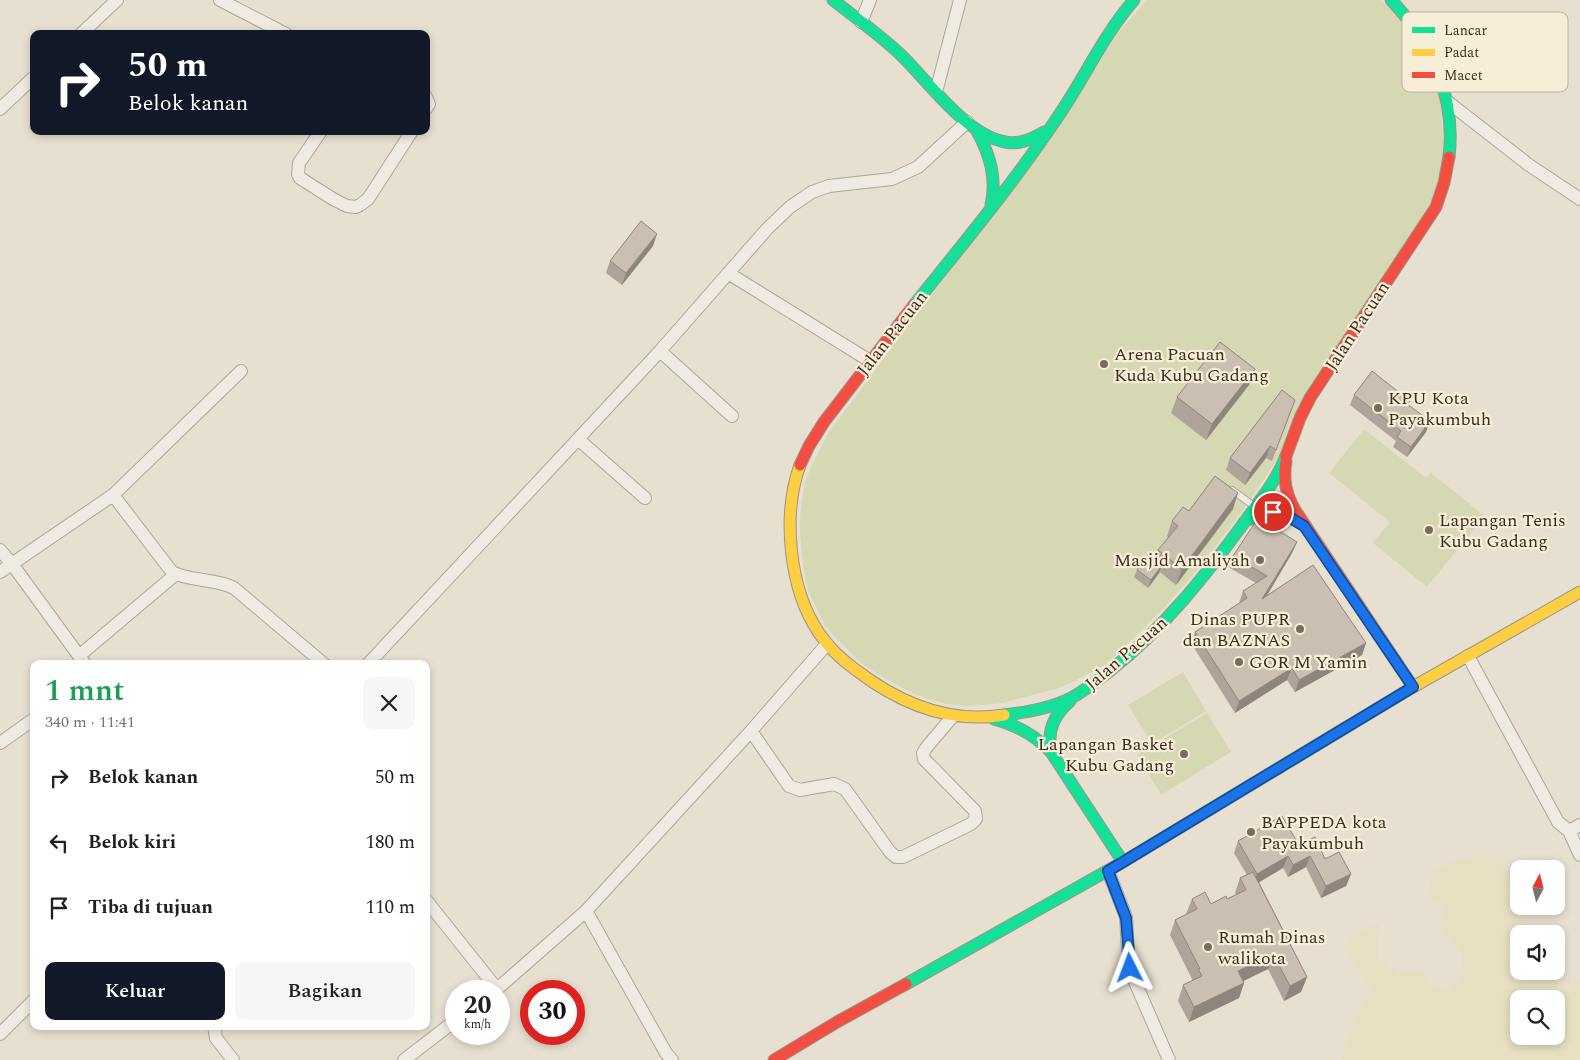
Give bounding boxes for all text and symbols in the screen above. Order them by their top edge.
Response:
legend [1402,12,1568,92]
text: Lancar [1444,20,1487,41]
text: 50 m [128,39,208,92]
text: Padat [1444,42,1479,63]
icon: right [45,50,110,115]
text: Macet [1444,65,1483,86]
text: Belok kanan [128,87,248,120]
street label: Jalan Pacuan [1318,276,1397,376]
street label: Jalan Pacuan [850,285,934,382]
place label: Arena Pacuan Kuda Kubu Gadang [1114,341,1269,389]
marker: Arena Pacuan Kuda Kubu Gadang [1098,358,1110,370]
place label: KPU Kota Payakumbuh [1388,385,1491,433]
marker: KPU Kota Payakumbuh [1372,402,1384,414]
pin [1252,491,1294,533]
icon: arrive [1259,498,1287,526]
place label: Lapangan Tenis Kubu Gadang [1439,507,1566,555]
marker: Lapangan Tenis Kubu Gadang [1423,524,1435,536]
place label: Masjid Amaliyah [1114,547,1250,574]
marker: Masjid Amaliyah [1254,554,1266,566]
place label: Dinas PUPR dan BAZNAS [1183,606,1290,654]
street label: Jalan Pacuan [1079,610,1174,697]
marker: Dinas PUPR dan BAZNAS [1294,623,1306,635]
place label: GOR M Yamin [1249,649,1367,676]
marker: GOR M Yamin [1233,656,1245,668]
text: 1 mnt [45,668,124,714]
button: close [363,677,415,729]
text: 340 m · 11:41 [45,710,135,734]
place label: Lapangan Basket Kubu Gadang [1038,731,1174,779]
marker: Lapangan Basket Kubu Gadang [1178,748,1190,760]
text: Belok kanan [88,763,198,792]
text: 50 m [375,763,415,792]
icon: right [45,764,73,792]
place label: BAPPEDA kota Payakumbuh [1261,809,1387,857]
marker: BAPPEDA kota Payakumbuh [1245,826,1257,838]
text: Belok kiri [88,828,176,857]
text: 180 m [365,828,415,857]
icon: left [45,829,73,857]
north arrow [1510,860,1565,915]
map controls [1510,860,1565,1045]
text: Tiba di tujuan [88,893,213,922]
text: 110 m [365,893,415,922]
icon: arrive [45,894,73,922]
place label: Rumah Dinas walikota [1217,924,1326,972]
button: sound [1510,925,1565,980]
position arrow [1103,941,1155,993]
marker: Rumah Dinas walikota [1202,941,1214,953]
button: Keluar [45,962,225,1020]
button: Bagikan [235,962,415,1020]
speed limit sign: 30 [520,980,585,1045]
text: 20 [463,987,492,1025]
button: search [1510,990,1565,1045]
text: km/h [464,1015,491,1034]

